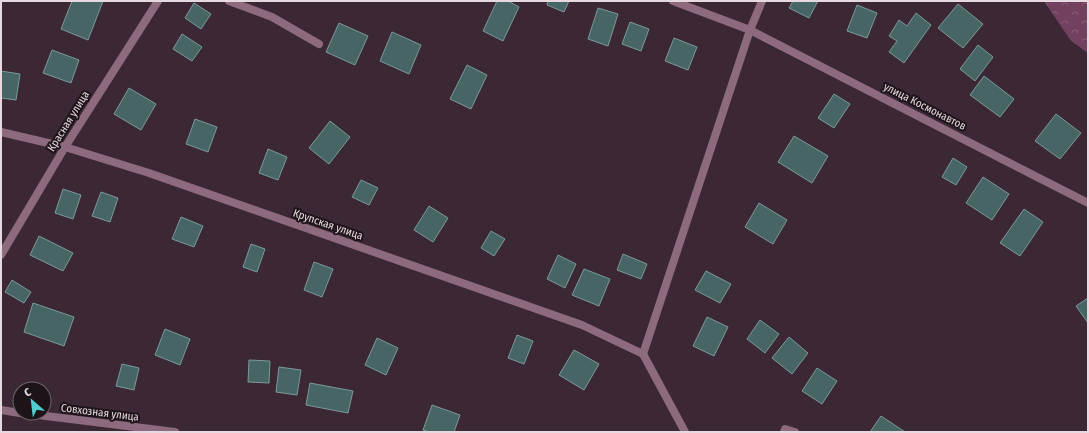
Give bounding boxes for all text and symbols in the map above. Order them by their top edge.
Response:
street label: улица Космонавтов [881,80,968,133]
street label: Красная улица [45,89,92,154]
street label: Крупская улица [291,206,365,243]
north arrow [12,381,52,421]
text: С [22,385,33,400]
street label: Совхозная улица [60,401,140,424]

